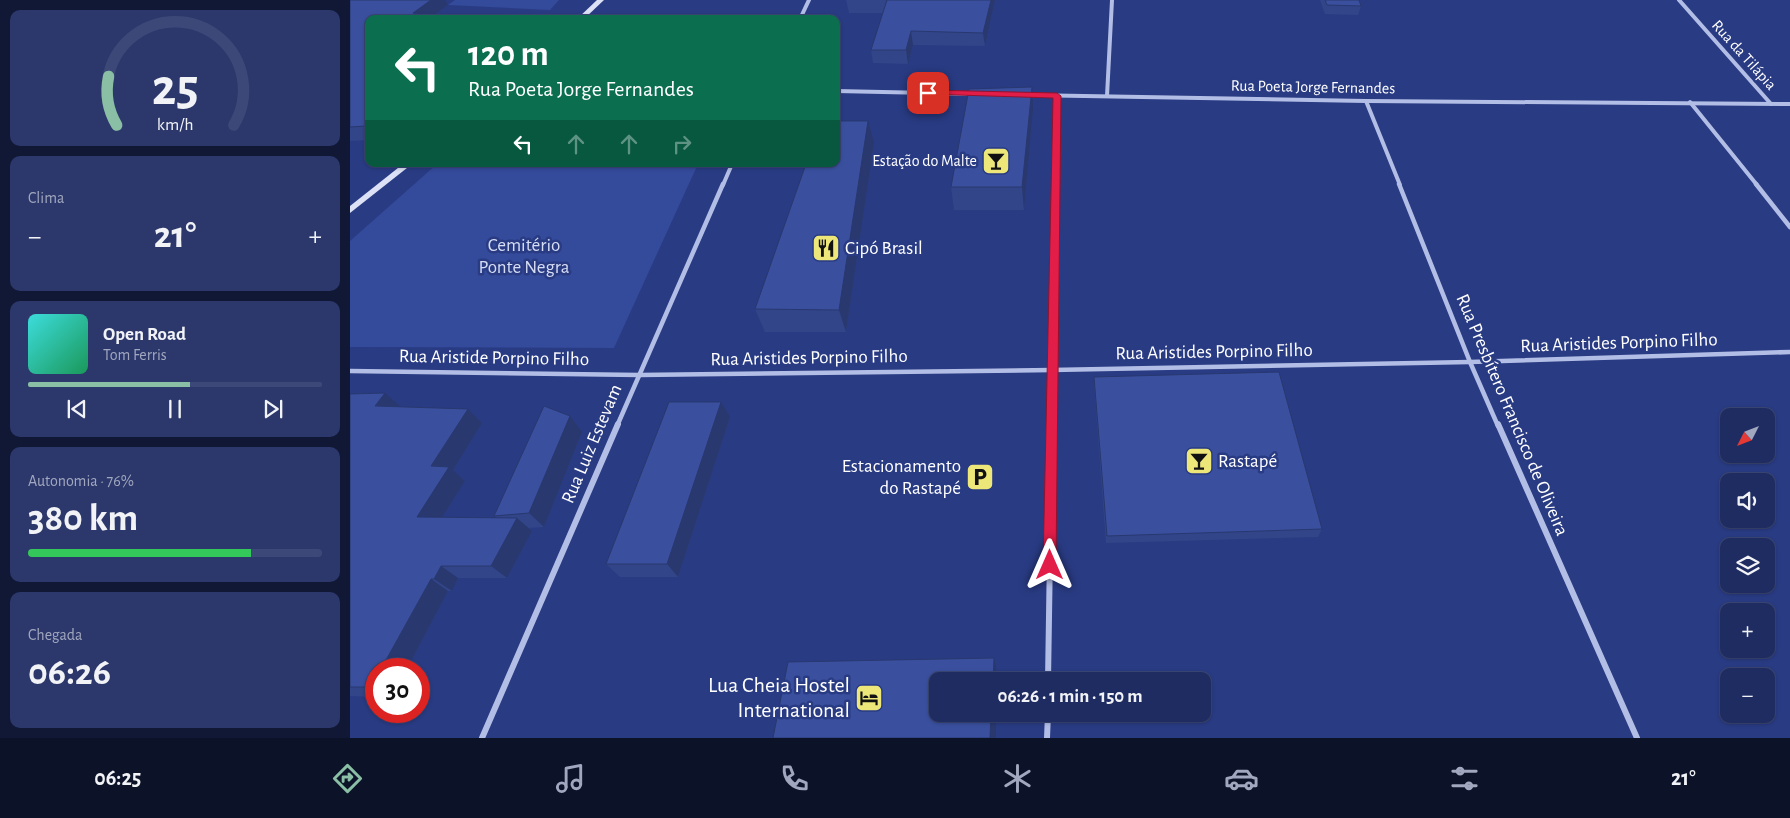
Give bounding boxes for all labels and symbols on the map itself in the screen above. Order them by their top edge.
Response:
street label: Rua da Tilápia [1709,17,1779,93]
pin [907,72,949,114]
street label: Rua Poeta Jorge Fernandes [1231,78,1395,96]
bar icon: Estação do Malte [981,146,1011,176]
place label: Estação do Malte [872,153,977,169]
restaurant icon: Cipó Brasil [811,233,841,263]
park label: Cemitério Ponte Negra [479,236,570,277]
place label: Cipó Brasil [845,239,923,258]
street label: Rua Presbítero Francisco de Oliveira [1452,291,1572,539]
street label: Rua Aristides Porpino Filho [1520,330,1718,356]
street label: Rua Aristides Porpino Filho [1115,341,1313,363]
street label: Rua Aristide Porpino Filho [399,347,589,369]
street label: Rua Aristides Porpino Filho [710,347,908,369]
street label: Rua Luiz Estevam [558,382,626,506]
north arrow [1720,408,1775,462]
bar icon: Rastapé [1184,446,1214,476]
place label: Rastapé [1218,452,1277,471]
place label: Estacionamento do Rastapé [842,457,961,498]
parking icon: Estacionamento do Rastapé [965,462,995,492]
position arrow [1023,538,1075,590]
speed limit sign: 30 [365,658,430,723]
place label: Lua Cheia Hostel International [708,674,850,721]
hotel icon: Lua Cheia Hostel International [854,683,884,713]

